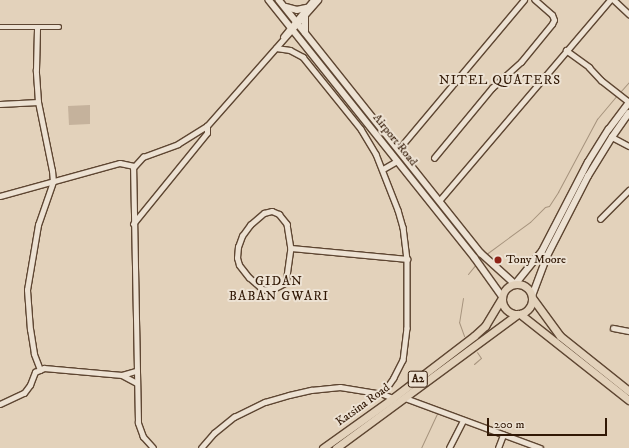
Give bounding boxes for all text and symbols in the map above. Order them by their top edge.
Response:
district label: NITEL QUATERS [439,72,561,88]
street label: Airport Road [370,111,420,169]
place label: Tony Moore [506,253,566,267]
marker: Tony Moore [493,255,503,265]
district label: GIDAN BABAN GWARI [229,274,329,305]
road number: A2 [407,370,429,388]
street label: Katsina Road [333,381,393,429]
scale bar [489,410,609,436]
text: 200 m [494,417,524,432]

